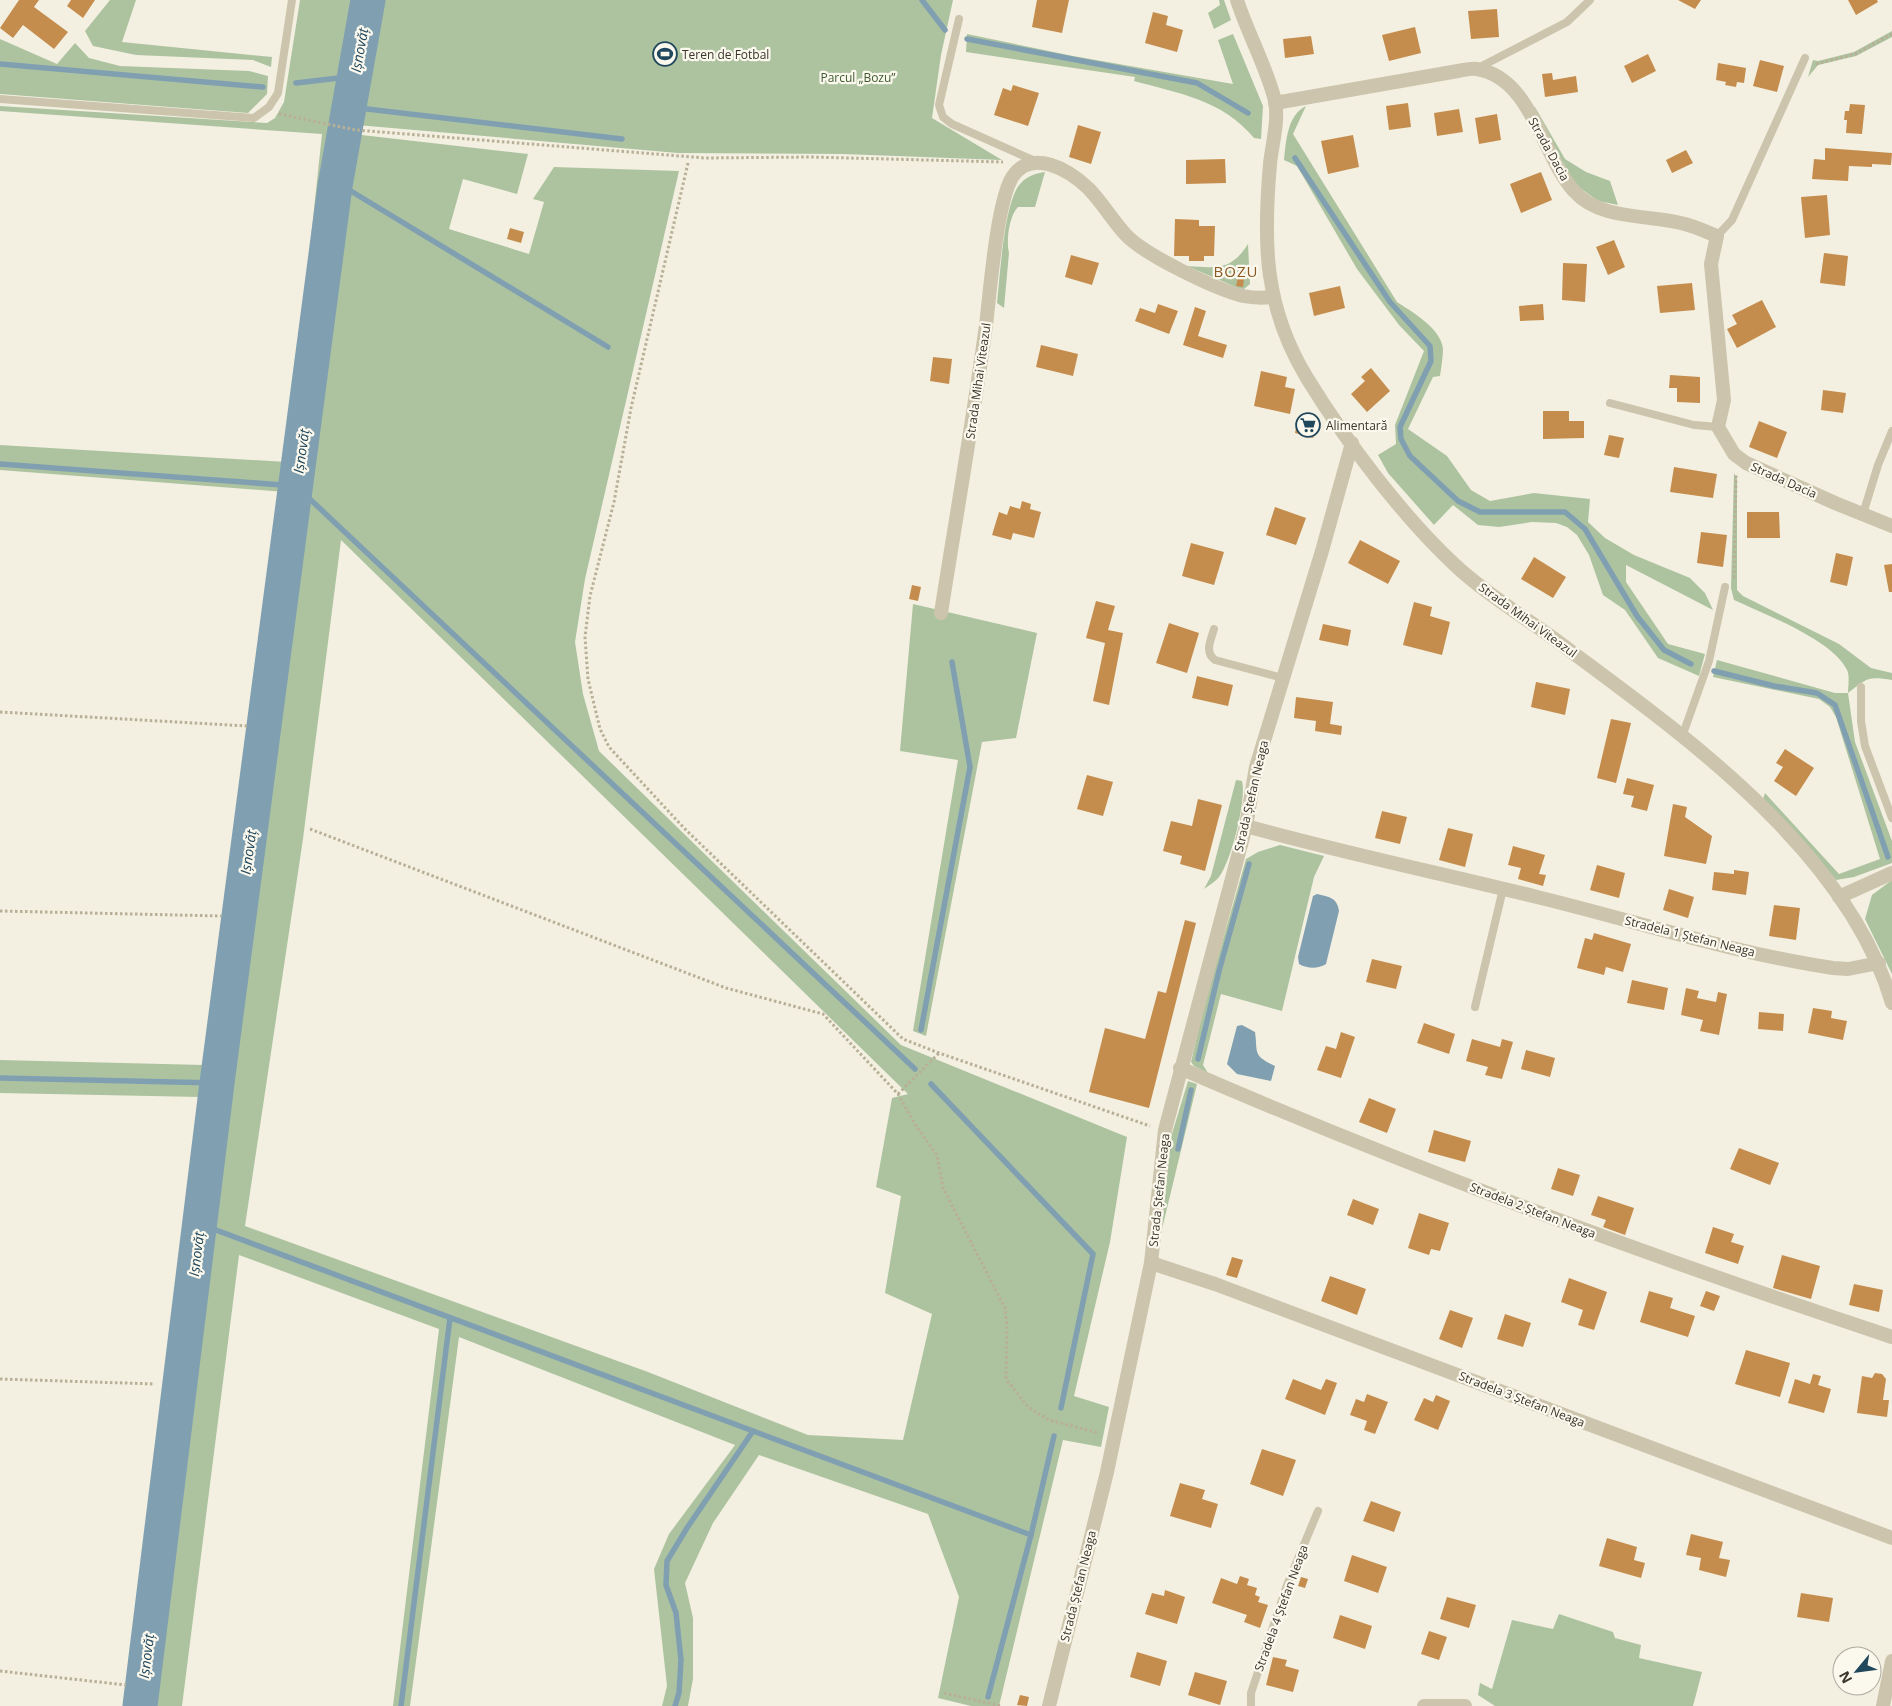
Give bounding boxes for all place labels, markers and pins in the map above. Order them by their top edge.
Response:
sports icon: Teren de Fotbal [652,41,678,67]
place label: Teren de Fotbal [682,46,769,63]
supermarket icon: Alimentară [1295,412,1321,438]
place label: Alimentară [1326,417,1387,434]

